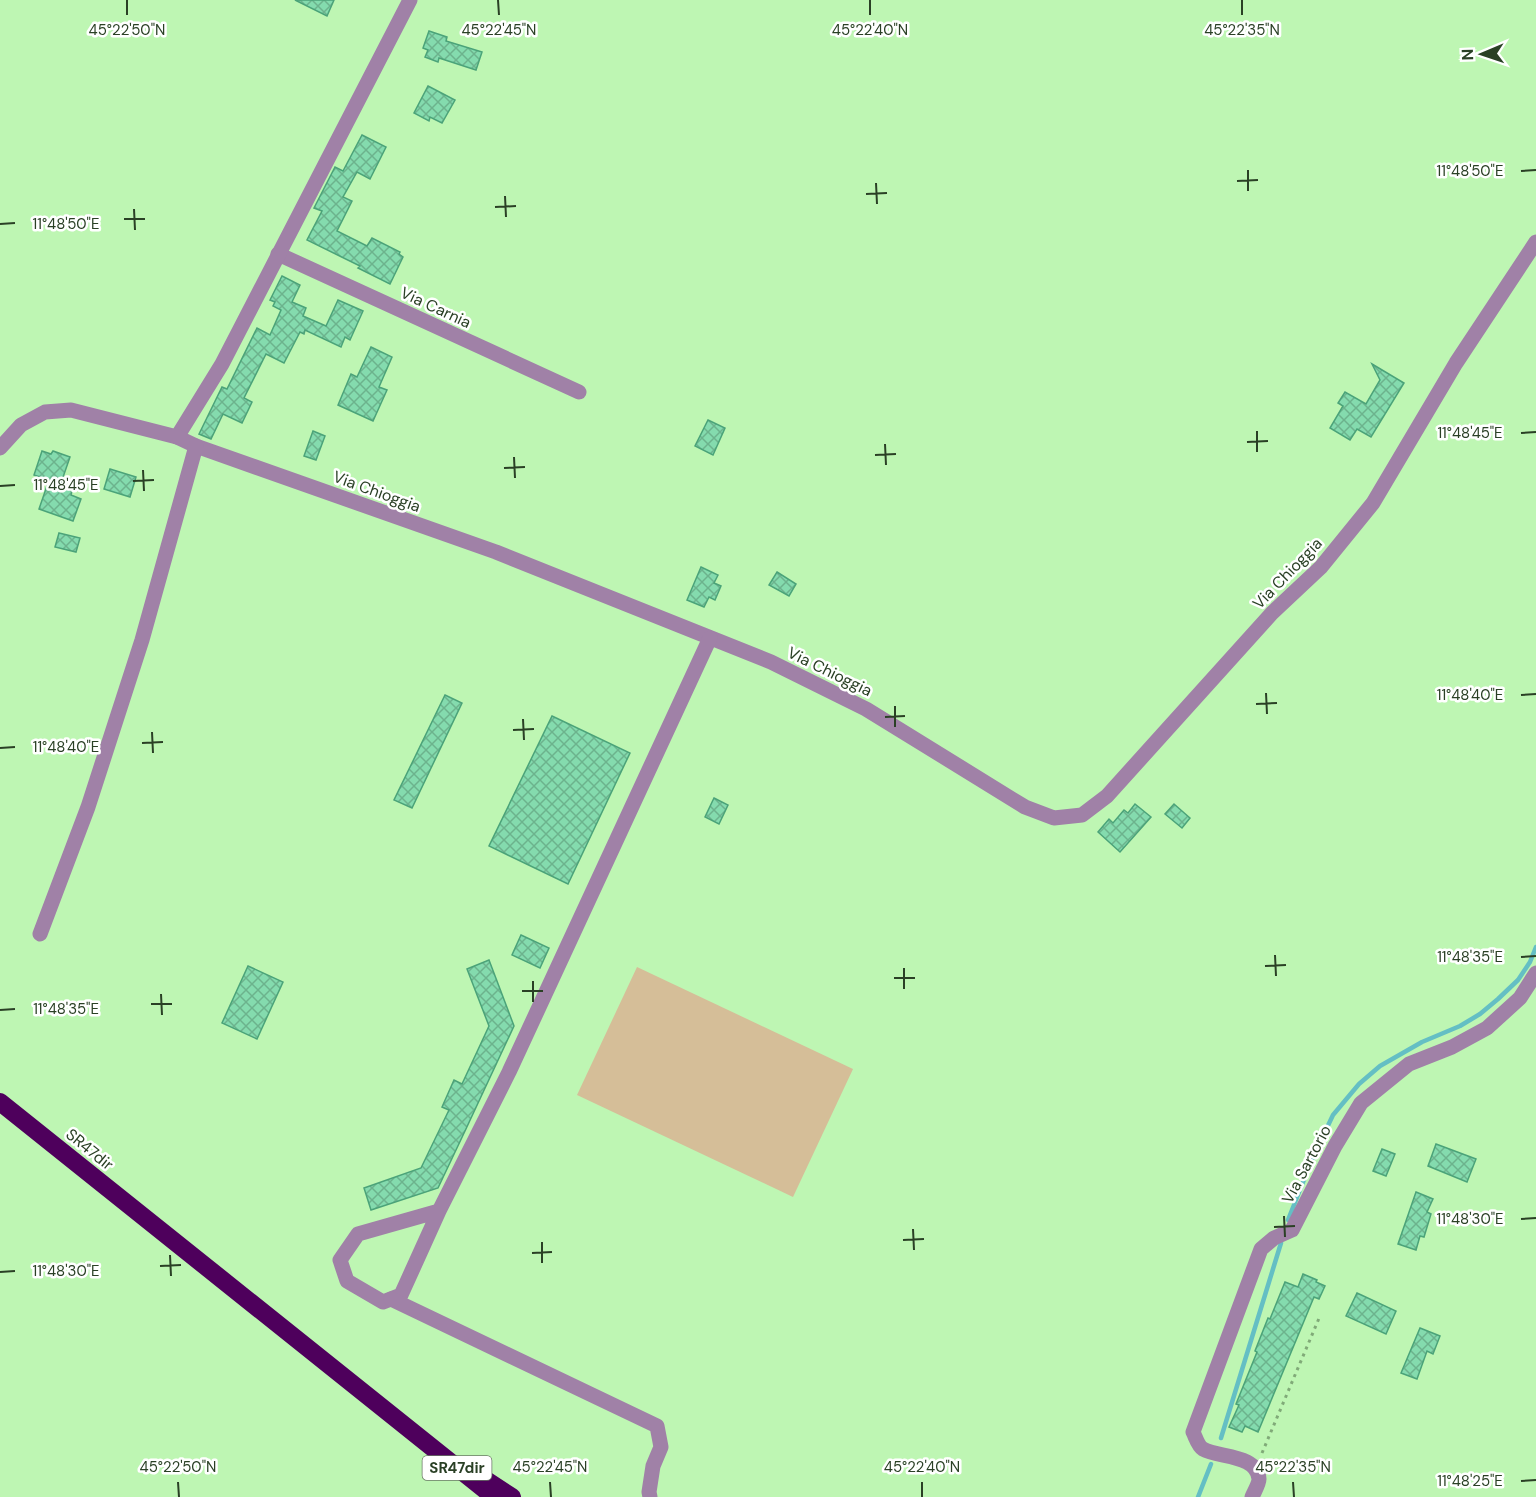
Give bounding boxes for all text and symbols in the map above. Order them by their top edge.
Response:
text: 45°22'50"N [89,20,165,40]
text: 45°22'45"N [461,20,537,40]
text: 45°22'40"N [832,20,908,40]
text: 45°22'35"N [1204,20,1280,40]
north arrow [1452,24,1512,84]
text: N [1457,48,1478,61]
text: 11°48'50"E [1437,161,1503,181]
text: 11°48'50"E [33,214,99,234]
street label: Via Carnia [397,282,474,333]
text: 11°48'45"E [1437,423,1503,443]
street label: Via Chioggia [330,466,423,517]
text: 11°48'45"E [33,475,99,495]
street label: Via Chioggia [1248,533,1327,614]
street label: Via Chioggia [784,642,876,701]
text: 11°48'40"E [1437,685,1503,705]
text: 11°48'40"E [33,737,99,757]
text: 11°48'35"E [1437,947,1503,967]
text: 11°48'35"E [33,999,99,1019]
street label: Via Sartorio [1277,1121,1336,1207]
street label: SR47dir [62,1124,118,1175]
text: 11°48'30"E [1436,1209,1504,1229]
text: 11°48'30"E [32,1261,100,1281]
road number: SR47dir [422,1456,492,1480]
text: 45°22'50"N [140,1457,216,1477]
text: 45°22'45"N [512,1457,588,1477]
text: 45°22'40"N [884,1457,960,1477]
text: 45°22'35"N [1255,1457,1331,1477]
text: 11°48'25"E [1437,1471,1503,1491]

